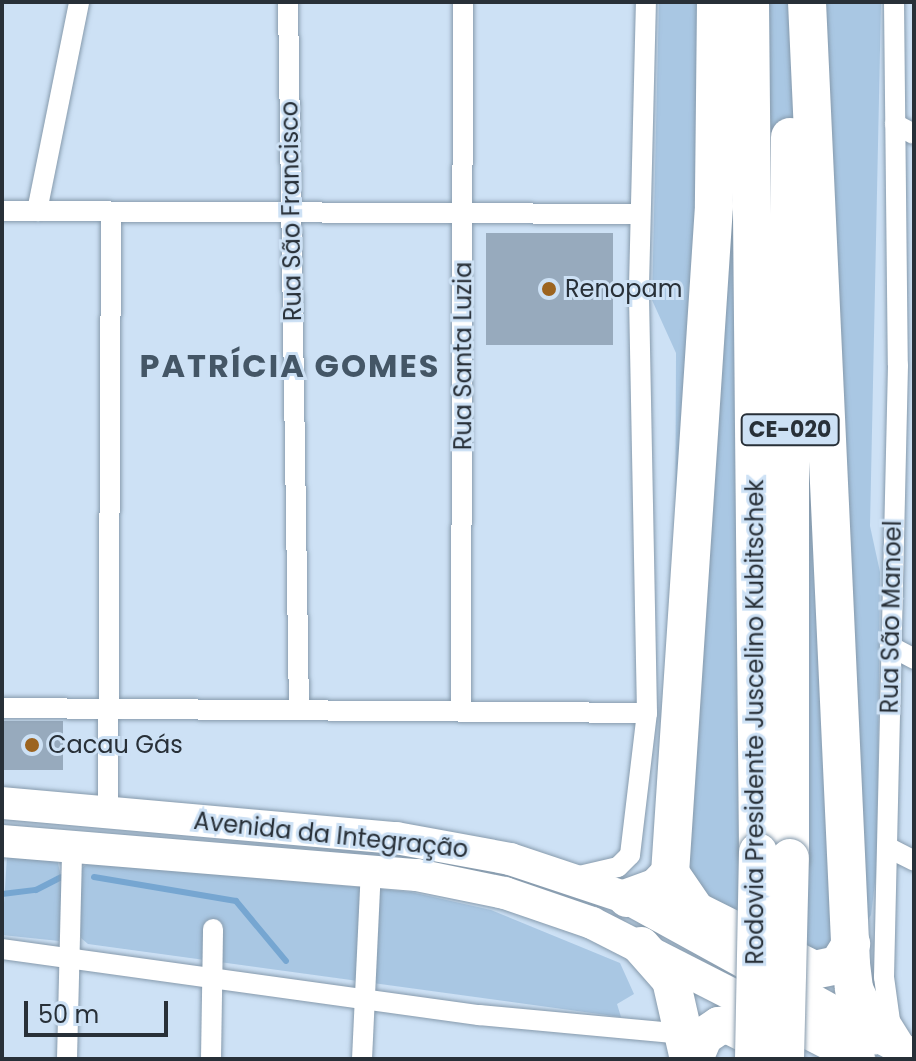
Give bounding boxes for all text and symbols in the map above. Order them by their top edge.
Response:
street label: Rua São Francisco [275,101,307,321]
street label: Rua Santa Luzia [449,262,477,450]
place label: Renopam [565,275,682,303]
marker: Renopam [540,280,558,298]
district label: PATRÍCIA GOMES [140,347,440,385]
road number: CE-020 [740,412,840,448]
street label: Rodovia Presidente Juscelino Kubitschek [741,479,769,965]
street label: Rua São Manoel [875,520,907,714]
place label: Cacau Gás [48,731,183,759]
marker: Cacau Gás [23,736,41,754]
street label: Avenida da Integração [192,806,470,864]
scale bar [28,985,172,1035]
text: 50 m [38,998,99,1031]

